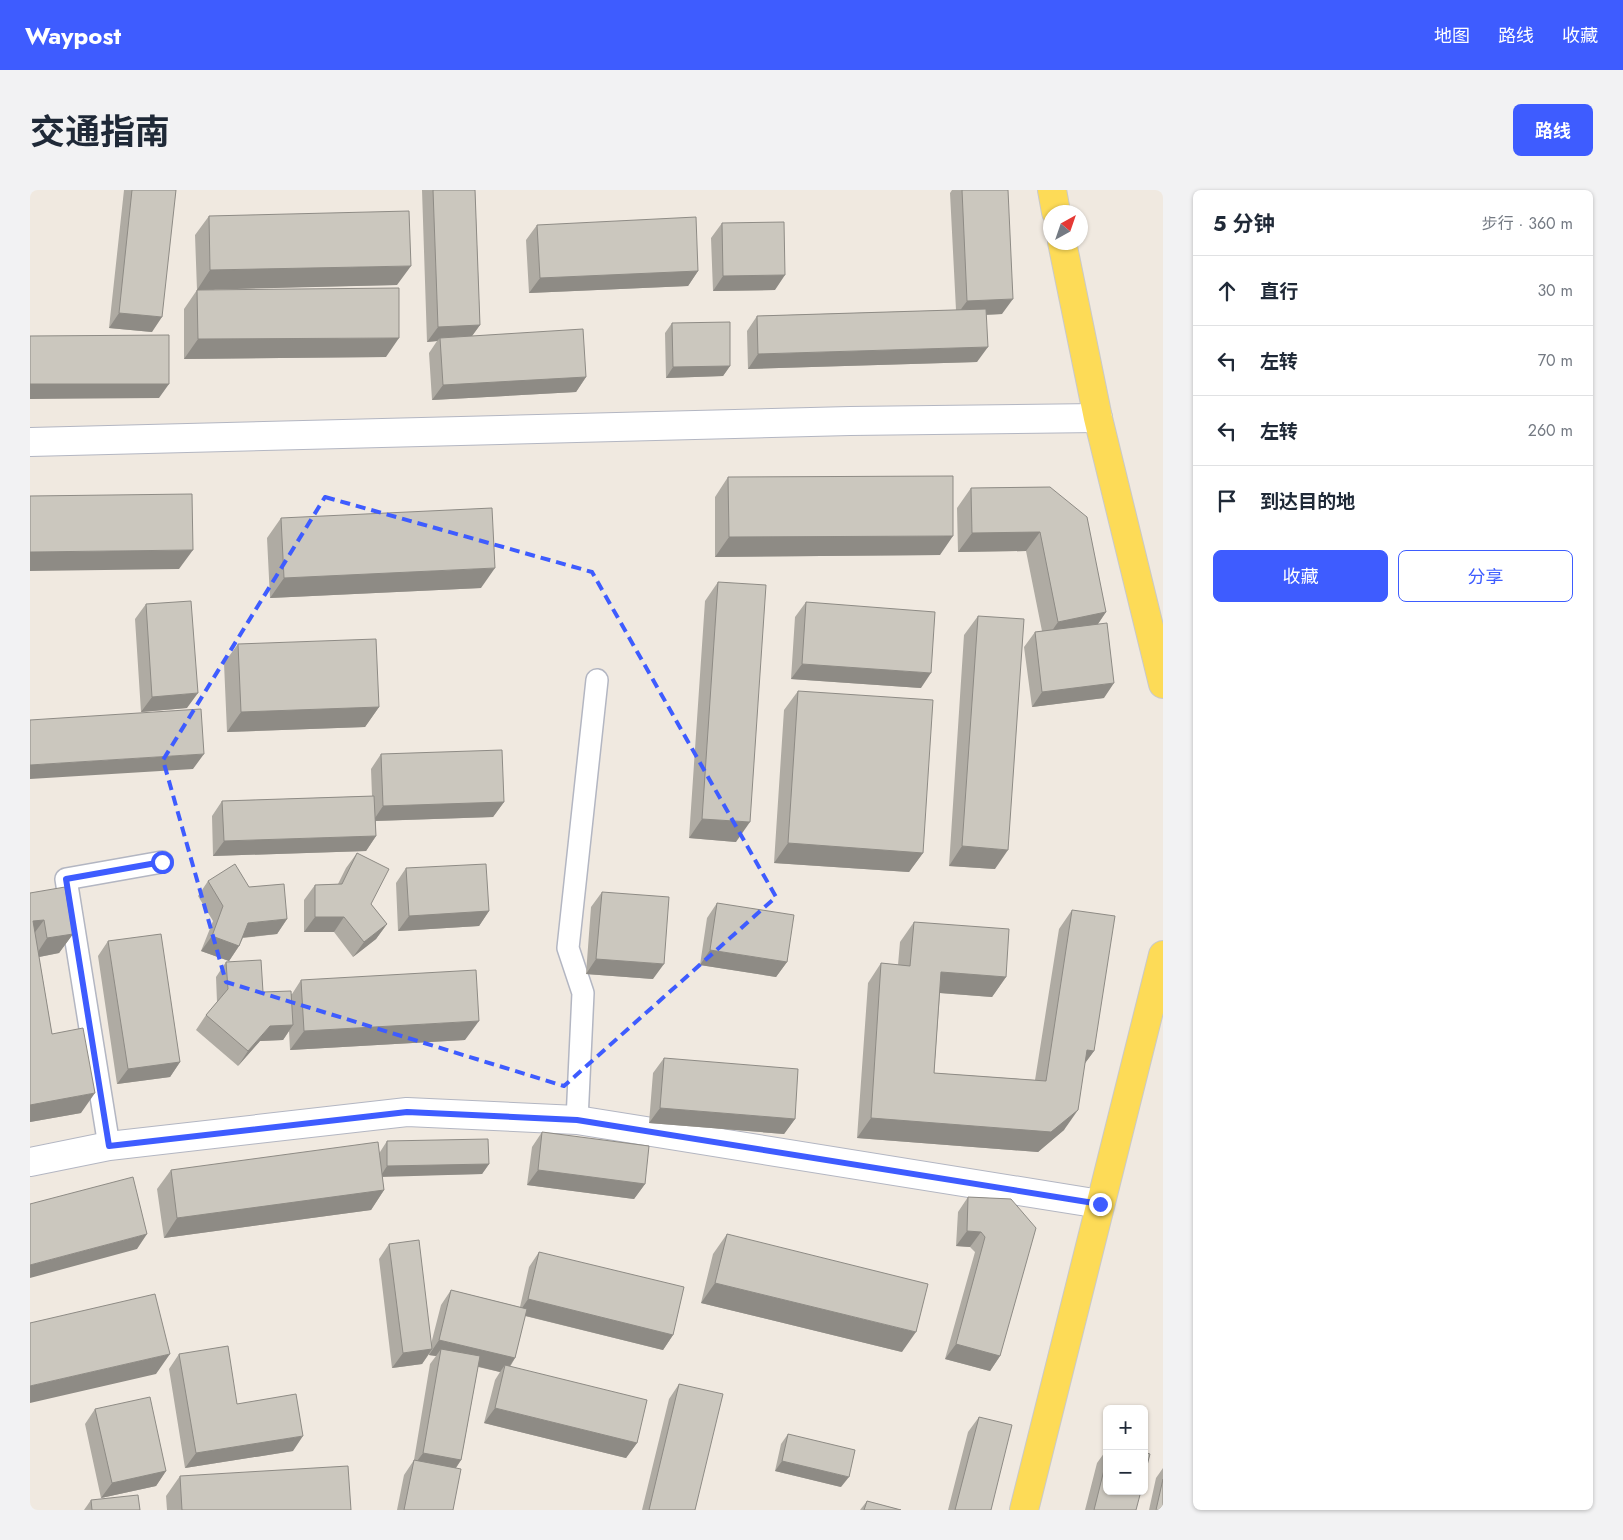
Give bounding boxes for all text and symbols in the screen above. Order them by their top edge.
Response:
text: Waypost [25,18,121,53]
text: 地图 [1434,23,1470,49]
text: 路线 [1498,23,1534,49]
text: 收藏 [1562,23,1598,49]
button: 路线 [1513,104,1593,156]
text: 交通指南 [30,107,170,157]
north arrow [1043,205,1088,250]
text: 5 分钟 [1213,209,1275,239]
text: 步行 · 360 m [1482,212,1573,235]
icon: ahead [1213,277,1241,305]
text: 直行 [1260,278,1298,305]
text: 30 m [1537,279,1573,302]
icon: left [1213,347,1241,375]
text: 左转 [1260,348,1298,375]
text: 70 m [1538,349,1573,372]
icon: left [1213,417,1241,445]
text: 左转 [1260,418,1298,445]
text: 260 m [1528,419,1573,442]
icon: arrive [1213,487,1241,515]
text: 到达目的地 [1260,488,1355,515]
button: 收藏 [1213,550,1388,602]
button: 分享 [1398,550,1573,602]
route start [151,851,174,874]
route end [1089,1193,1112,1216]
map controls [1103,1405,1148,1495]
button: + [1103,1405,1148,1450]
button: − [1103,1450,1148,1495]

